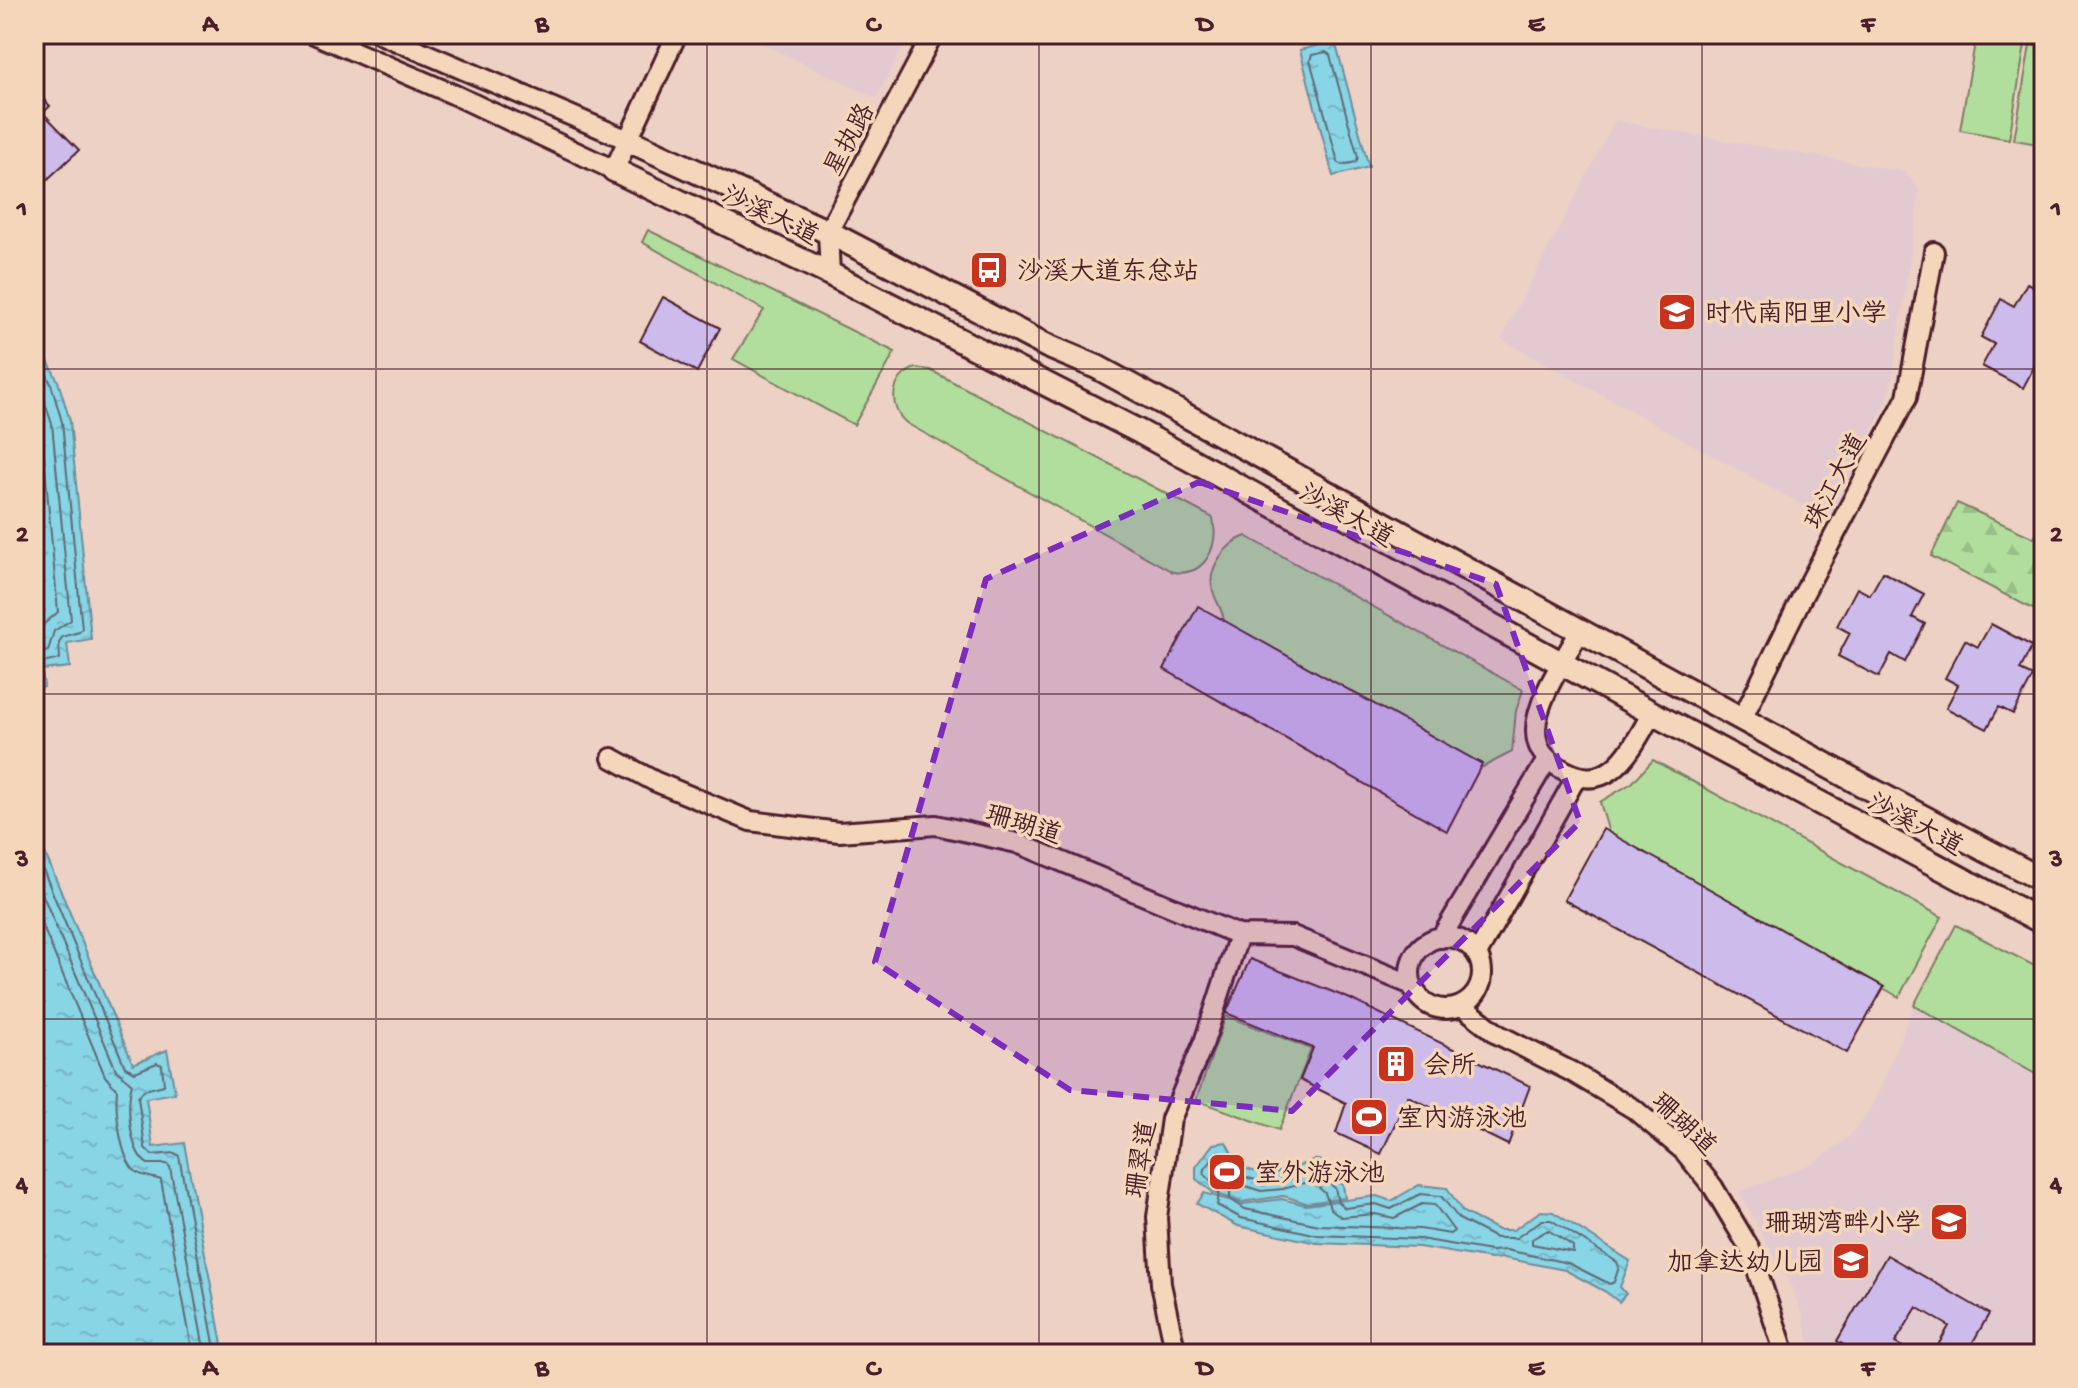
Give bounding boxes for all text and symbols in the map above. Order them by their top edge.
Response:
text: A [201,11,219,42]
text: B [534,11,550,42]
text: C [866,11,883,42]
text: D [1195,11,1215,42]
text: E [1528,11,1546,42]
text: F [1860,11,1876,42]
street label: 星执路 [818,98,884,183]
street label: 沙溪大道 [715,180,823,255]
text: 1 [16,196,27,227]
text: 1 [2050,196,2061,227]
bus stop icon: 沙溪大道东总站 [968,249,1010,291]
place label: 沙溪大道东总站 [1017,257,1199,290]
school or university icon: 时代南阳里小学 [1656,291,1698,333]
place label: 时代南阳里小学 [1705,299,1887,332]
street label: 珠江大道 [1798,428,1876,535]
street label: 沙溪大道 [1292,477,1399,557]
text: 2 [16,521,29,552]
text: 2 [2050,521,2063,552]
street label: 沙溪大道 [1861,787,1968,865]
street label: 珊瑚道 [981,800,1065,854]
text: 3 [14,846,29,877]
text: 3 [2048,846,2063,877]
building icon: 会所 [1375,1043,1417,1085]
place label: 会所 [1424,1051,1476,1084]
street label: 珊瑚道 [1643,1088,1722,1164]
sports icon: 室内游泳池 [1348,1096,1390,1138]
place label: 室内游泳池 [1397,1104,1527,1137]
street label: 珊翠道 [1122,1119,1166,1201]
sports icon: 室外游泳池 [1206,1151,1248,1193]
place label: 室外游泳池 [1255,1159,1385,1192]
text: 4 [15,1171,29,1202]
text: 4 [2049,1171,2063,1202]
school or university icon: 珊瑚湾畔小学 [1928,1201,1970,1243]
place label: 珊瑚湾畔小学 [1765,1209,1921,1242]
school or university icon: 加拿达幼儿园 [1830,1240,1872,1282]
place label: 加拿达幼儿园 [1667,1248,1823,1281]
text: A [201,1355,219,1386]
text: B [534,1355,550,1386]
text: C [866,1355,883,1386]
text: D [1195,1355,1215,1386]
text: E [1528,1355,1546,1386]
text: F [1860,1355,1876,1386]

